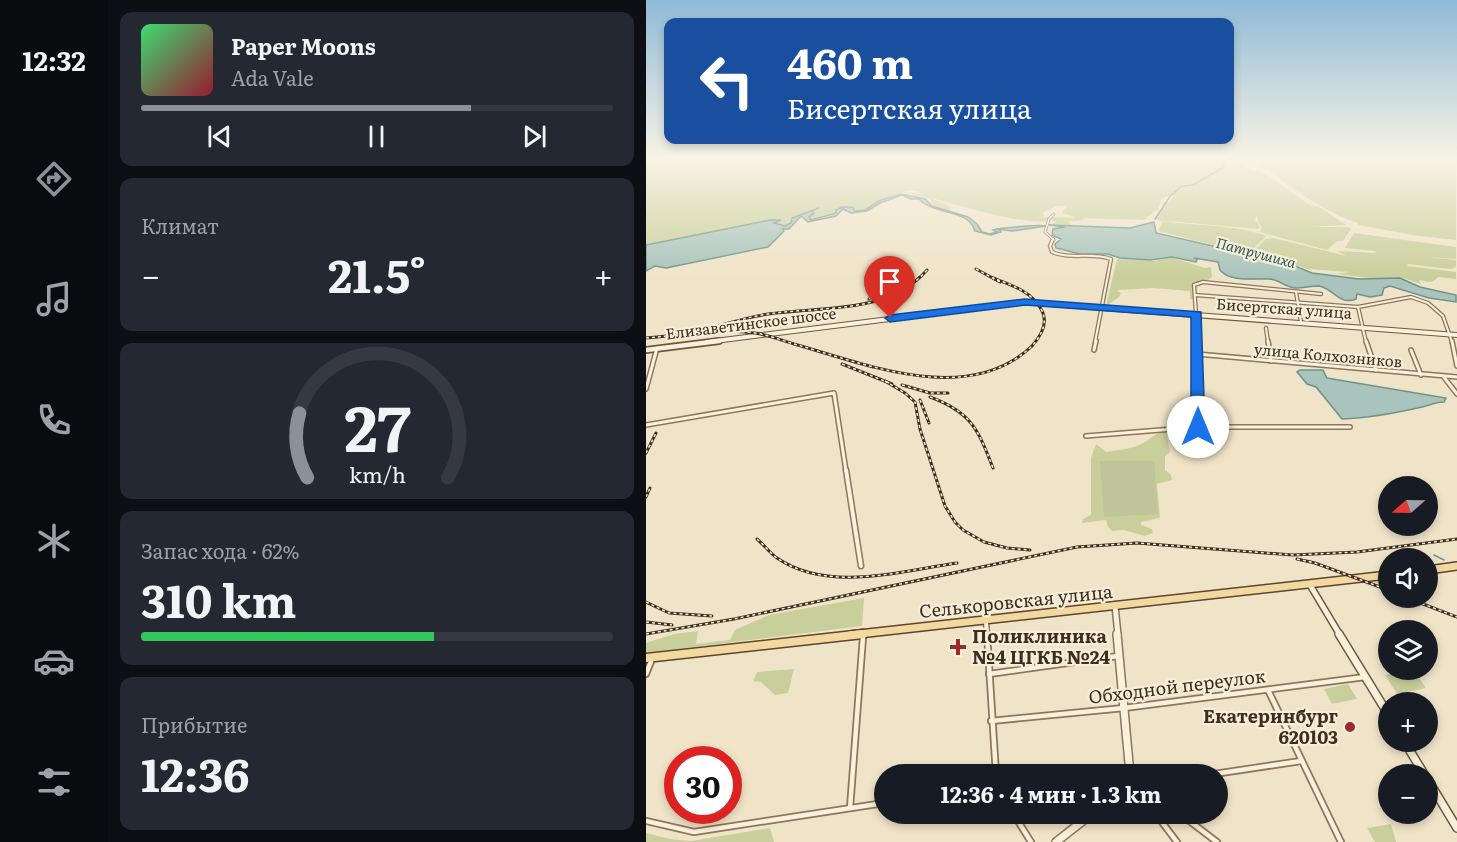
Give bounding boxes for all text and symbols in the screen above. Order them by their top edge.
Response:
text: Paper Moons [231,29,376,62]
text: 460 m [787,30,913,92]
text: 12:32 [22,39,86,79]
icon: left [688,42,766,120]
text: Ada Vale [231,62,314,92]
text: Бисертская улица [787,87,1032,127]
icon: previous [203,120,236,153]
icon: pause [360,120,393,153]
icon: next [518,120,551,153]
icon: directions [33,158,75,200]
text: Климат [141,210,219,240]
water label: Патрушиха [1214,232,1298,272]
text: 21.5° [328,240,426,307]
text: − [141,249,160,298]
text: + [594,249,613,298]
pin [864,256,915,318]
icon: arrive [873,265,906,298]
icon: music [33,278,75,320]
street label: Бисертская улица [1215,291,1354,324]
street label: Елизаветинское шоссе [664,301,838,344]
street label: улица Колхозников [1253,337,1403,372]
text: 27 [344,379,410,471]
position arrow [1166,395,1230,459]
icon: phone [33,399,75,441]
text: km/h [348,458,406,490]
north arrow [1378,476,1438,536]
map controls [1378,476,1438,824]
icon: climate [33,520,75,562]
text: Запас хода · 62% [141,535,300,565]
button: sound [1378,548,1438,608]
text: 310 km [141,565,296,632]
street label: Селькоровская улица [918,577,1114,624]
button: layers [1378,620,1438,680]
place label: Поликлиника №4 ЦГКБ №24 [972,622,1110,670]
marker: Поликлиника №4 ЦГКБ №24 [949,638,967,656]
icon: car [33,640,75,682]
street label: Обходной переулок [1087,661,1267,710]
button: + [1378,692,1438,752]
place label: Екатеринбург 620103 [1203,702,1339,750]
text: Прибытие [141,709,247,739]
marker: Екатеринбург 620103 [1343,720,1357,734]
text: 12:36 [141,739,250,806]
speed limit sign: 30 [664,746,742,824]
icon: filters [33,761,75,803]
button: − [1378,764,1438,824]
text: 12:36 · 4 мин · 1.3 km [941,777,1161,810]

